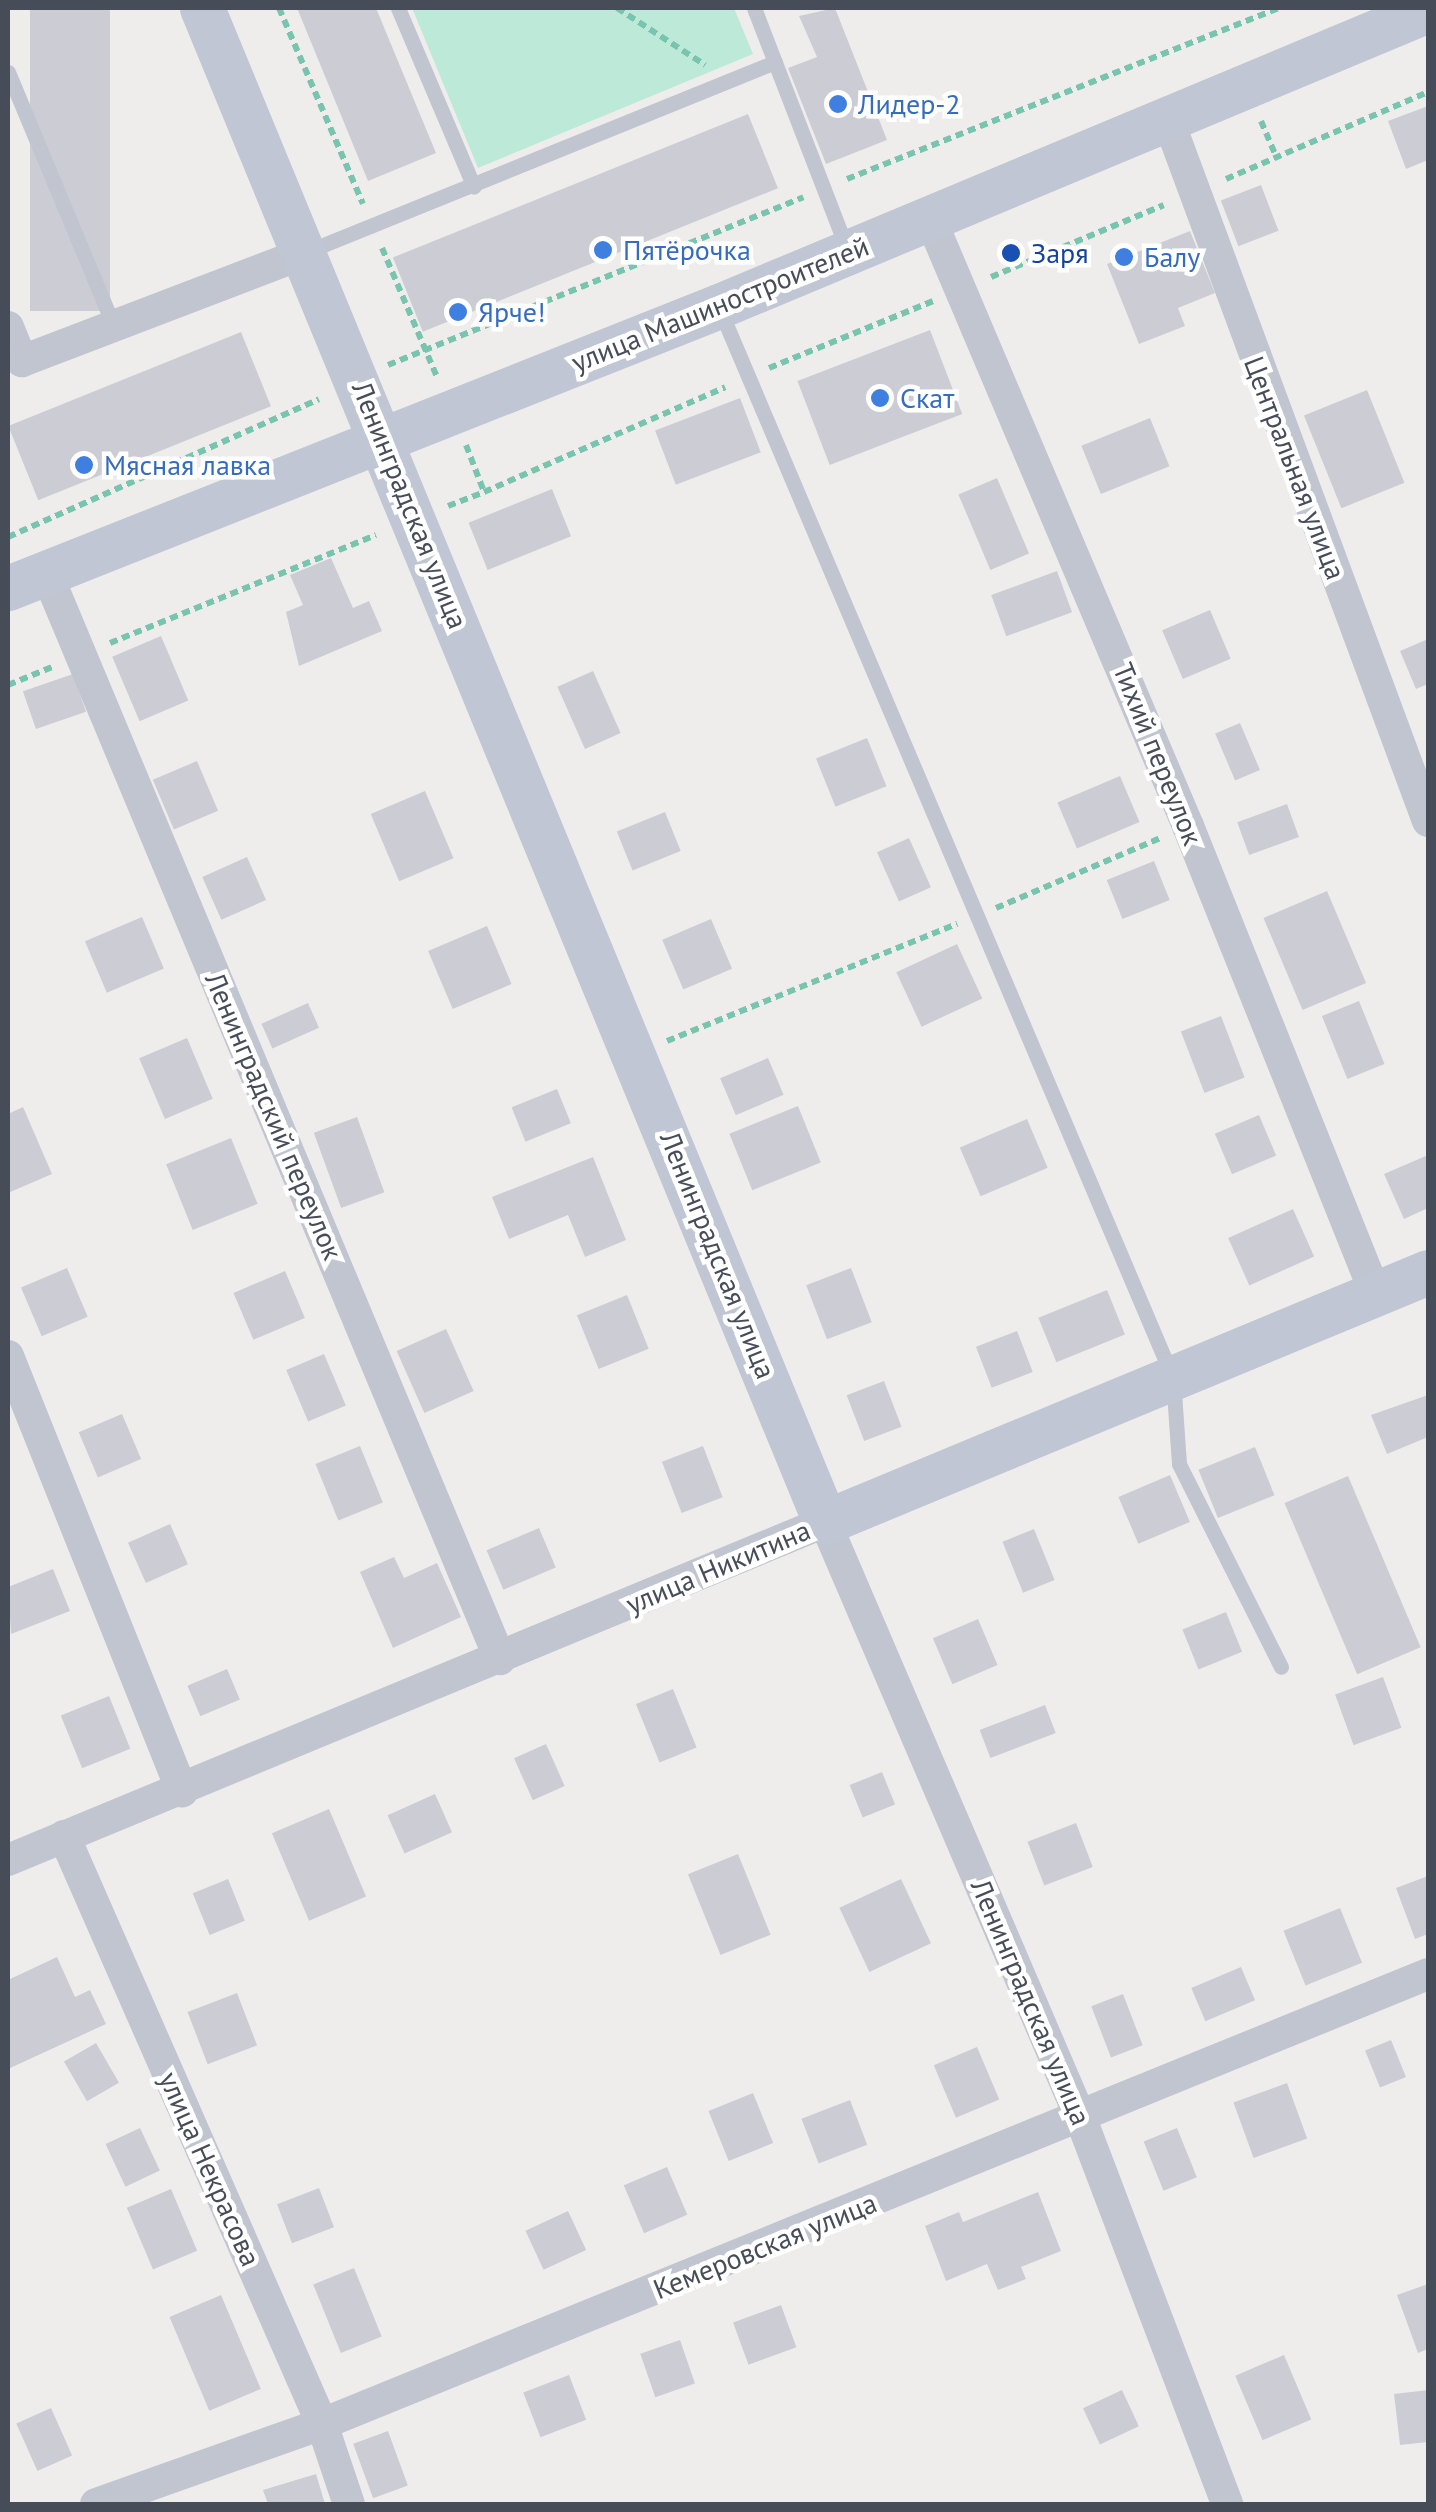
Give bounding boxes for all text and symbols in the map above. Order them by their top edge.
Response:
place label: Лидер-2 [858,87,961,121]
marker: Лидер-2 [827,93,849,115]
street label: улица Машиностроителей [567,229,873,379]
place label: Пятёрочка [623,233,751,267]
place label: Заря [1031,236,1088,270]
marker: Пятёрочка [592,239,614,261]
place label: Балу [1144,240,1200,274]
marker: Заря [1000,242,1022,264]
marker: Балу [1113,246,1135,268]
place label: Ярче! [478,295,546,329]
marker: Ярче! [447,301,469,323]
street label: Центральная улица [1237,352,1353,584]
street label: Ленинградская улица [345,376,475,634]
place label: Скат [900,381,954,415]
marker: Скат [869,387,891,409]
place label: Мясная лавка [104,448,271,482]
marker: Мясная лавка [73,454,95,476]
street label: Тихий переулок [1106,658,1210,850]
street label: Ленинградский переулок [198,967,350,1265]
street label: Ленинградская улица [653,1126,783,1384]
street label: улица Никитина [621,1513,815,1621]
street label: Ленинградская улица [964,1874,1098,2130]
street label: улица Некрасова [152,2067,268,2271]
street label: Кемеровская улица [648,2186,882,2306]

